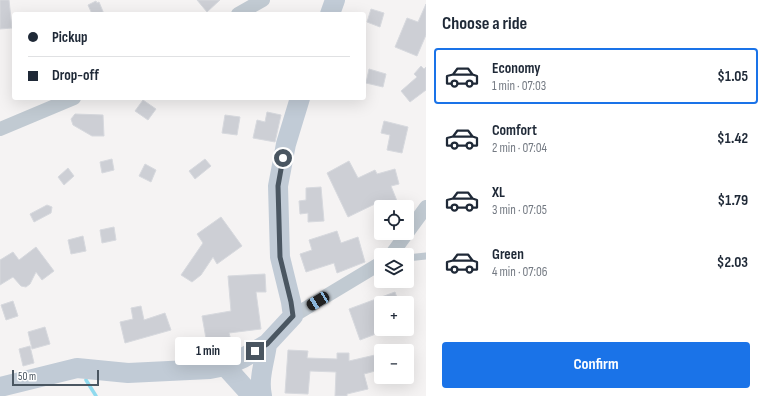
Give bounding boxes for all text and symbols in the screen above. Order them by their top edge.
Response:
text: Choose a ride [442,13,527,34]
text: Pickup [52,28,88,47]
icon: car [444,58,480,94]
text: Economy [492,59,541,78]
text: Drop-off [52,66,99,85]
text: $1.05 [717,67,748,86]
text: 1 min · 07:03 [492,78,546,94]
icon: car [444,120,480,156]
text: Comfort [492,121,537,140]
text: $1.42 [717,129,748,148]
text: 2 min · 07:04 [492,140,547,156]
route start [274,149,292,167]
icon: car [444,182,480,218]
text: XL [492,183,505,202]
text: $1.79 [718,191,748,210]
map controls [374,200,414,384]
button: locate [374,200,414,240]
text: 3 min · 07:05 [492,202,547,218]
icon: car [444,244,480,280]
text: Green [492,245,524,264]
button: layers [374,248,414,288]
text: $2.03 [717,253,748,272]
text: 4 min · 07:06 [492,264,547,280]
car [305,290,331,312]
button: + [374,296,414,336]
callout: 1 min [175,337,241,365]
route end [246,342,264,360]
button: Confirm [442,342,750,388]
text: 1 min [196,343,220,359]
button: − [374,344,414,384]
scale bar [12,368,99,387]
text: 50 m [18,370,36,383]

